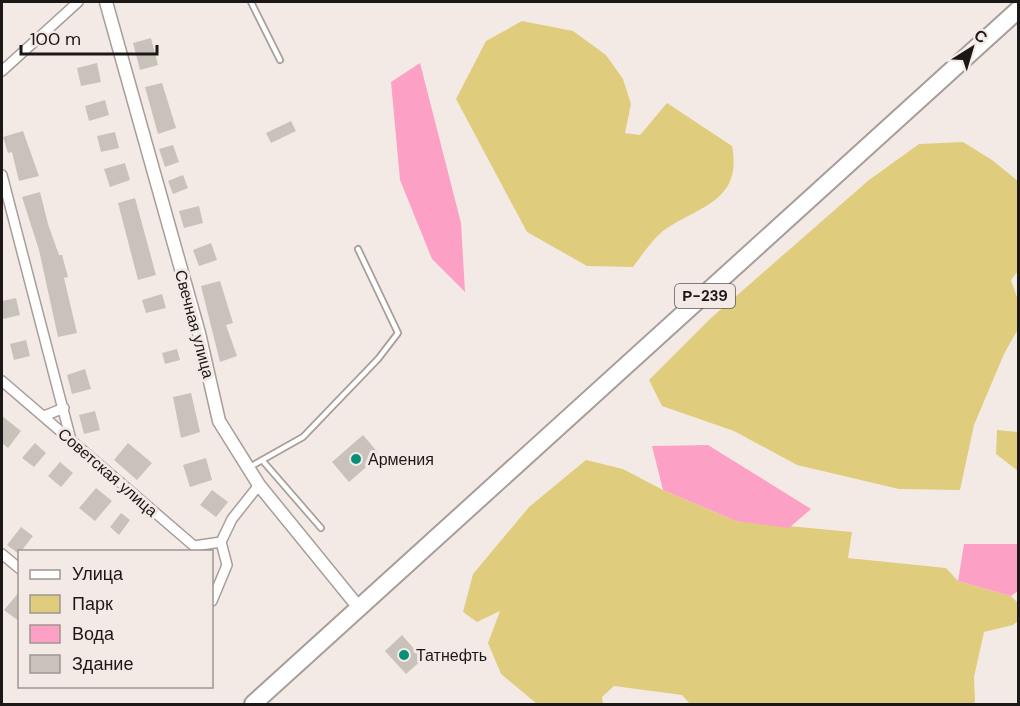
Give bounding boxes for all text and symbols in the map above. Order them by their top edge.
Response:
scale bar [21,18,158,56]
north arrow [942,18,1002,78]
text: С [970,25,992,49]
text: 100 m [30,27,81,51]
street label: Свечная улица [170,268,219,381]
road number: Р-239 [675,284,735,308]
street label: Советская улица [53,423,162,522]
place label: Армения [368,449,434,470]
marker: Армения [349,452,363,466]
legend [18,550,213,688]
text: Улица [72,562,124,586]
text: Парк [72,592,113,616]
text: Вода [72,622,115,646]
place label: Татнефть [416,645,487,666]
marker: Татнефть [397,648,411,662]
text: Здание [72,652,133,676]

